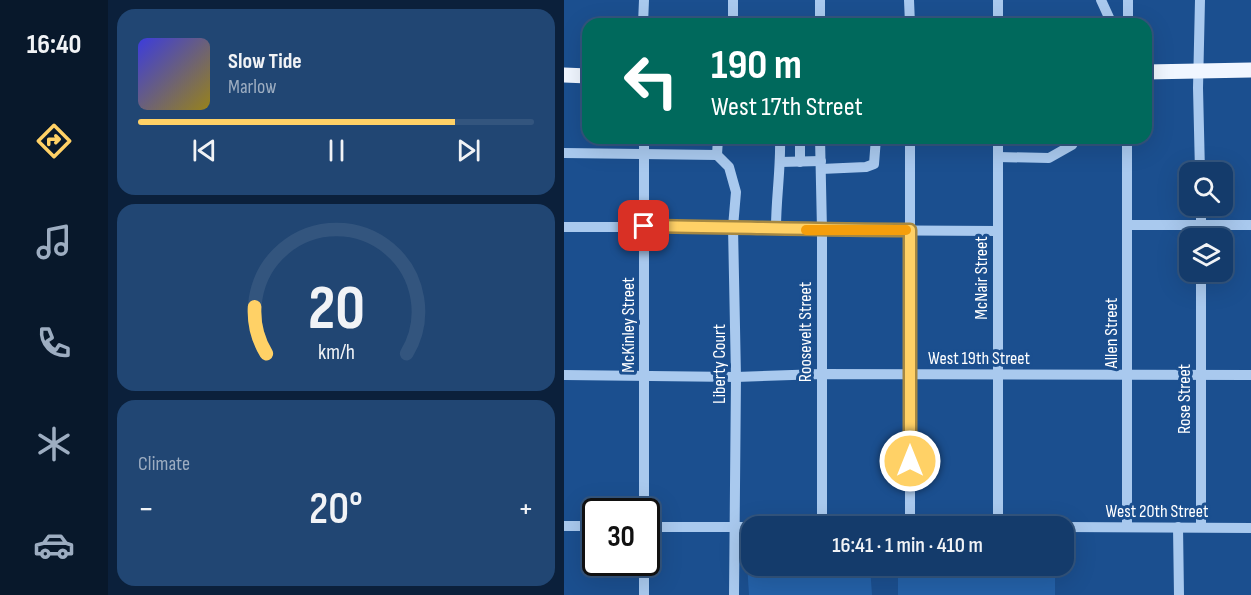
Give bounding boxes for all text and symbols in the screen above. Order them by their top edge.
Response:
text: 16:40 [27,29,81,61]
text: 190 m [711,40,802,91]
icon: left [612,42,690,120]
text: Slow Tide [228,48,302,75]
text: Marlow [228,75,276,99]
text: West 17th Street [711,91,863,123]
icon: directions [33,120,75,162]
icon: previous [188,134,221,167]
icon: pause [320,134,353,167]
icon: next [452,134,485,167]
map controls [1179,162,1233,282]
button: search [1179,162,1233,216]
pin [618,200,669,251]
icon: arrive [627,209,660,242]
icon: music [33,221,75,263]
button: layers [1179,228,1233,282]
street label: McNair Street [971,236,992,320]
text: 20 [307,273,365,348]
street label: McKinley Street [618,277,639,373]
street label: Roosevelt Street [795,281,816,382]
street label: Allen Street [1101,297,1122,369]
icon: phone [33,322,75,364]
street label: Liberty Court [709,324,730,404]
text: km/h [317,341,355,366]
street label: West 19th Street [928,348,1030,369]
street label: Rose Street [1174,363,1195,434]
icon: climate [33,423,75,465]
position arrow [878,429,942,493]
text: Climate [138,452,190,476]
text: 20° [309,482,363,537]
text: − [138,489,154,529]
text: + [518,489,534,529]
speed limit sign: 30 [582,498,660,576]
street label: West 20th Street [1106,501,1209,522]
icon: car [33,524,75,566]
text: 16:41 · 1 min · 410 m [832,532,983,559]

